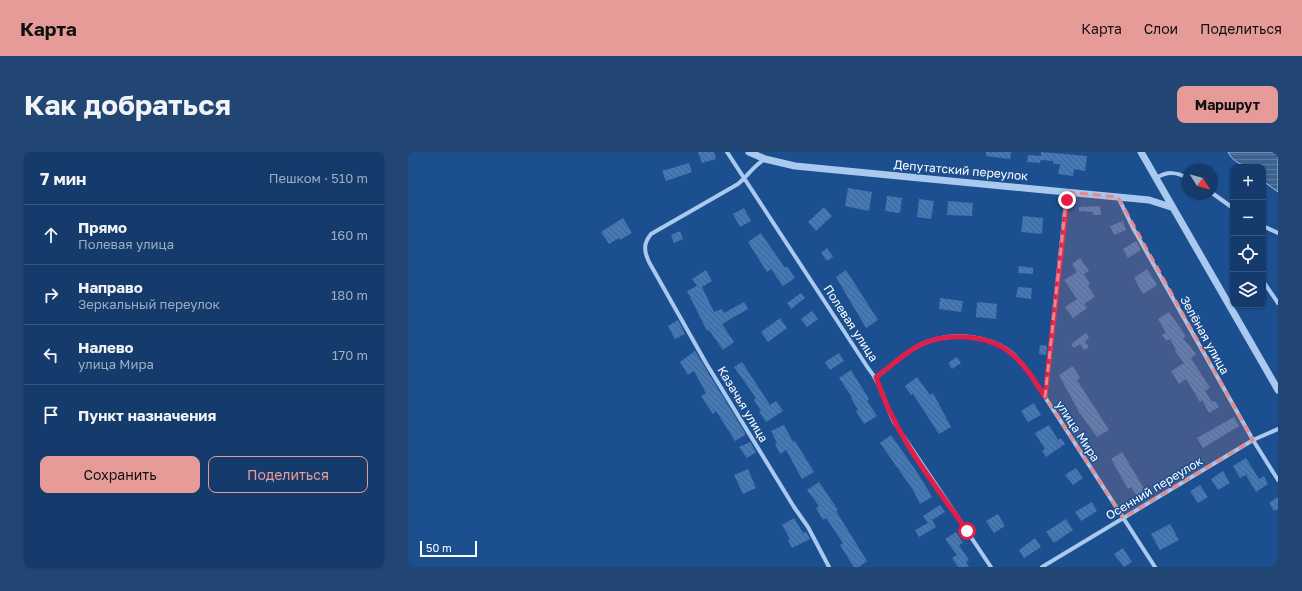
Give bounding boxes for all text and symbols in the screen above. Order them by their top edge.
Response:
text: Карта [20,17,77,40]
text: Карта [1081,20,1122,37]
text: Слои [1144,20,1178,37]
text: Поделиться [1200,20,1282,37]
button: Маршрут [1177,86,1278,123]
text: Как добраться [24,88,231,121]
street label: Депутатский переулок [893,157,1029,183]
north arrow [1182,164,1218,200]
map controls [1230,164,1266,308]
button: + [1230,164,1266,200]
text: 7 мин [40,168,87,189]
text: Пешком · 510 m [269,170,368,186]
route end [1058,191,1076,209]
button: − [1230,200,1266,236]
text: Прямо [78,218,127,236]
icon: ahead [40,224,62,246]
text: 160 m [331,227,368,243]
text: Полевая улица [78,236,174,252]
button: locate [1230,236,1266,272]
button: layers [1230,272,1266,308]
text: Направо [78,278,143,296]
street label: Полевая улица [821,282,881,364]
icon: right [40,284,62,306]
text: 180 m [331,287,368,303]
street label: Зелёная улица [1177,293,1233,377]
text: Зеркальный переулок [78,296,220,312]
text: Налево [78,338,134,356]
icon: left [40,344,62,366]
text: 170 m [332,347,368,363]
text: улица Мира [78,356,154,372]
street label: Казачья улица [714,363,772,445]
street label: улица Мира [1053,398,1103,464]
icon: arrive [40,404,62,426]
text: Пункт назначения [78,406,216,424]
street label: Осенний переулок [1103,453,1205,523]
button: Сохранить [40,456,200,493]
button: Поделиться [208,456,368,493]
route start [958,522,976,540]
scale bar [420,539,477,558]
text: 50 m [426,541,452,554]

